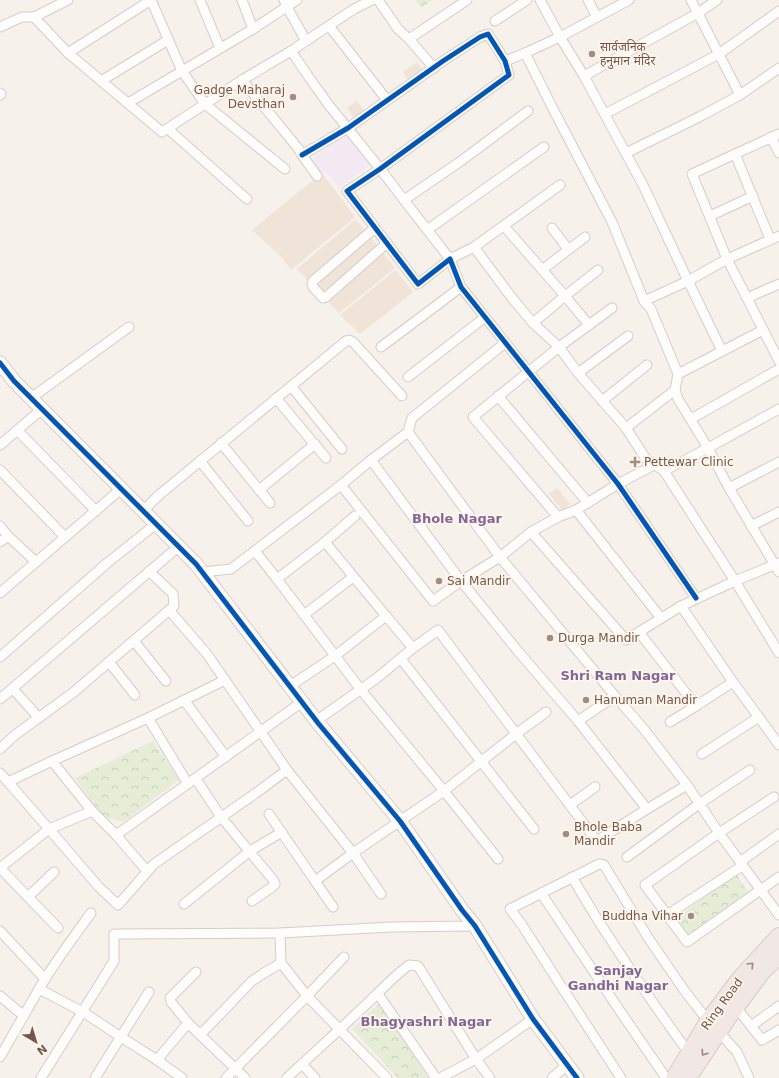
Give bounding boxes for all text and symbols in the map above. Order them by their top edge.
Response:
place label: सार्वजनिक हनुमान मंदिर [600,39,656,69]
marker: सार्वजनिक हनुमान मंदिर [587,49,597,59]
place label: Gadge Maharaj Devsthan [194,83,285,111]
marker: Gadge Maharaj Devsthan [288,92,298,102]
place label: Pettewar Clinic [644,455,733,469]
marker: Pettewar Clinic [629,456,641,468]
district label: Bhole Nagar [412,511,503,526]
place label: Sai Mandir [447,574,510,588]
marker: Sai Mandir [434,576,444,586]
place label: Durga Mandir [558,631,640,645]
marker: Durga Mandir [545,633,555,643]
district label: Shri Ram Nagar [560,668,676,683]
place label: Hanuman Mandir [594,693,697,707]
marker: Hanuman Mandir [581,695,591,705]
place label: Bhole Baba Mandir [574,820,642,848]
marker: Bhole Baba Mandir [561,829,571,839]
place label: Buddha Vihar [602,909,683,923]
marker: Buddha Vihar [686,911,696,921]
district label: Sanjay Gandhi Nagar [568,963,669,993]
one-way arrow [747,963,754,970]
street label: Ring Road [698,975,746,1033]
district label: Bhagyashri Nagar [360,1014,492,1029]
north arrow [16,1022,56,1062]
text: N [34,1042,49,1057]
one-way arrow [701,1049,709,1056]

